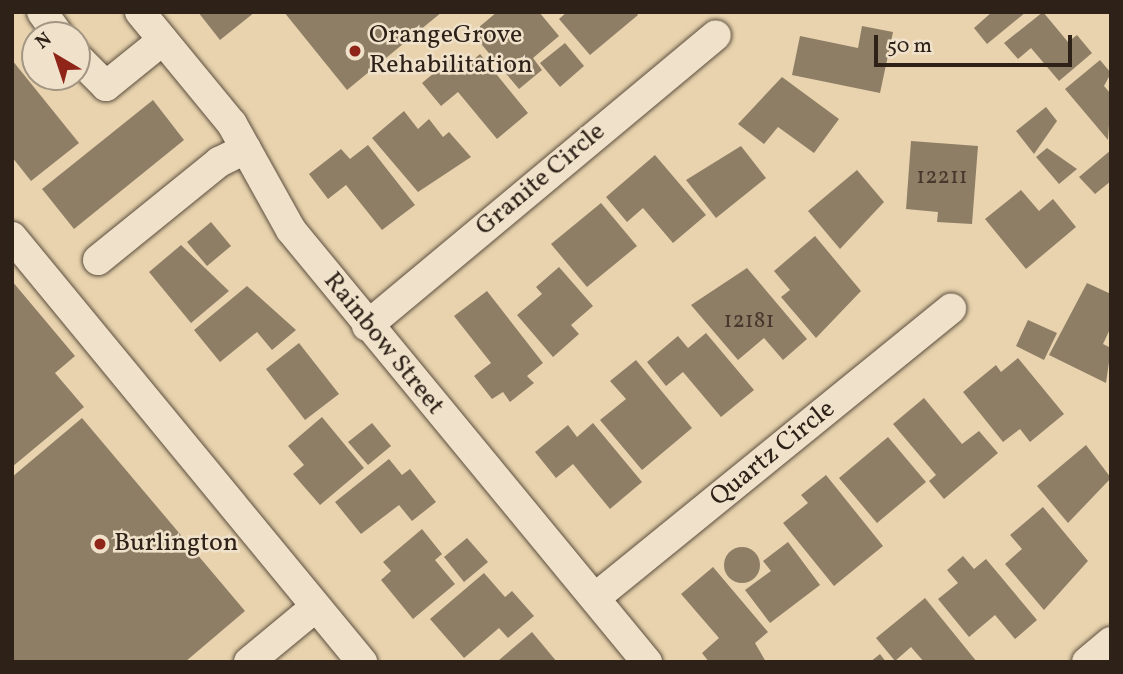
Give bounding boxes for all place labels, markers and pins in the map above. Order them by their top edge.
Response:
place label: OrangeGrove Rehabilitation [369,20,533,82]
marker: OrangeGrove Rehabilitation [347,43,363,59]
place label: Burlington [114,528,238,560]
marker: Burlington [92,536,108,552]

